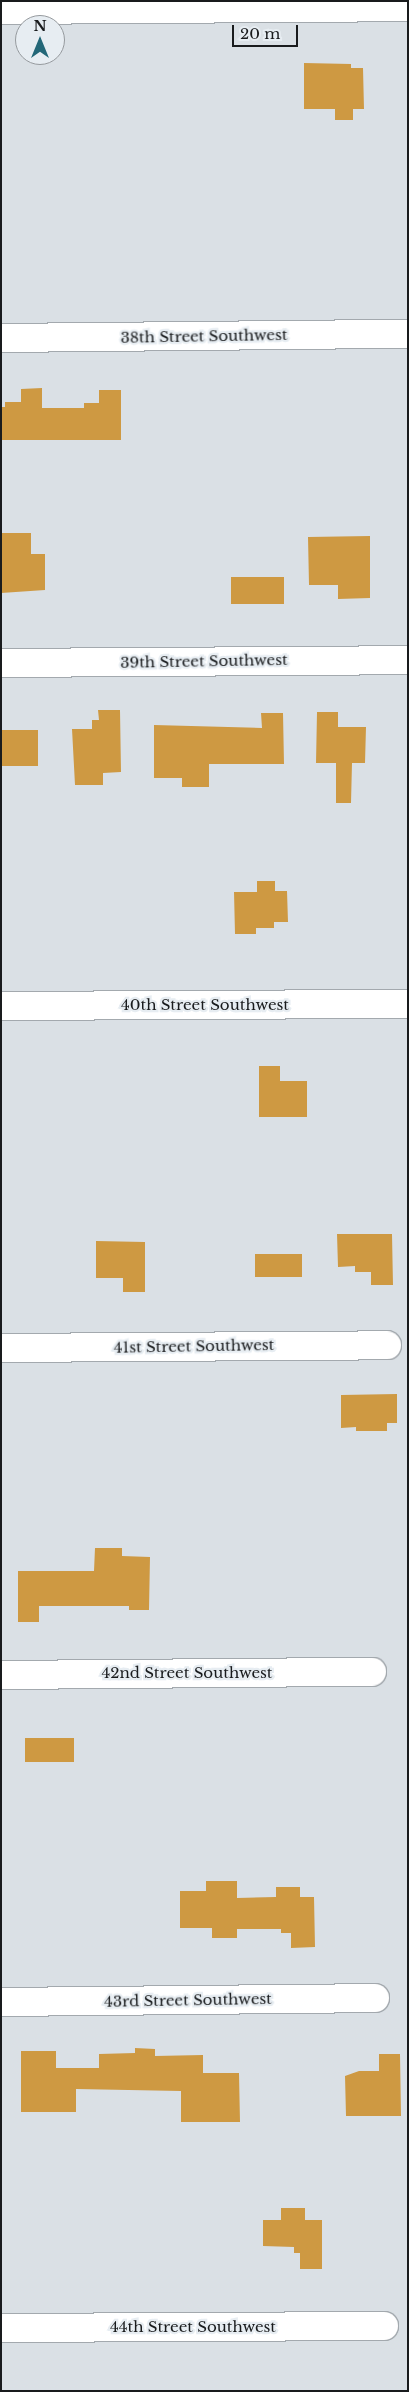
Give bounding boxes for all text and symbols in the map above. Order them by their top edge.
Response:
north arrow [15,15,65,65]
scale bar [234,15,300,47]
text: N [33,17,47,35]
text: 20 m [240,24,280,43]
street label: 38th Street Southwest [120,326,288,346]
street label: 39th Street Southwest [120,651,288,671]
street label: 40th Street Southwest [121,996,289,1014]
street label: 41st Street Southwest [114,1336,274,1356]
street label: 42nd Street Southwest [101,1664,273,1682]
street label: 43rd Street Southwest [104,1990,272,2010]
street label: 44th Street Southwest [110,2318,276,2336]

